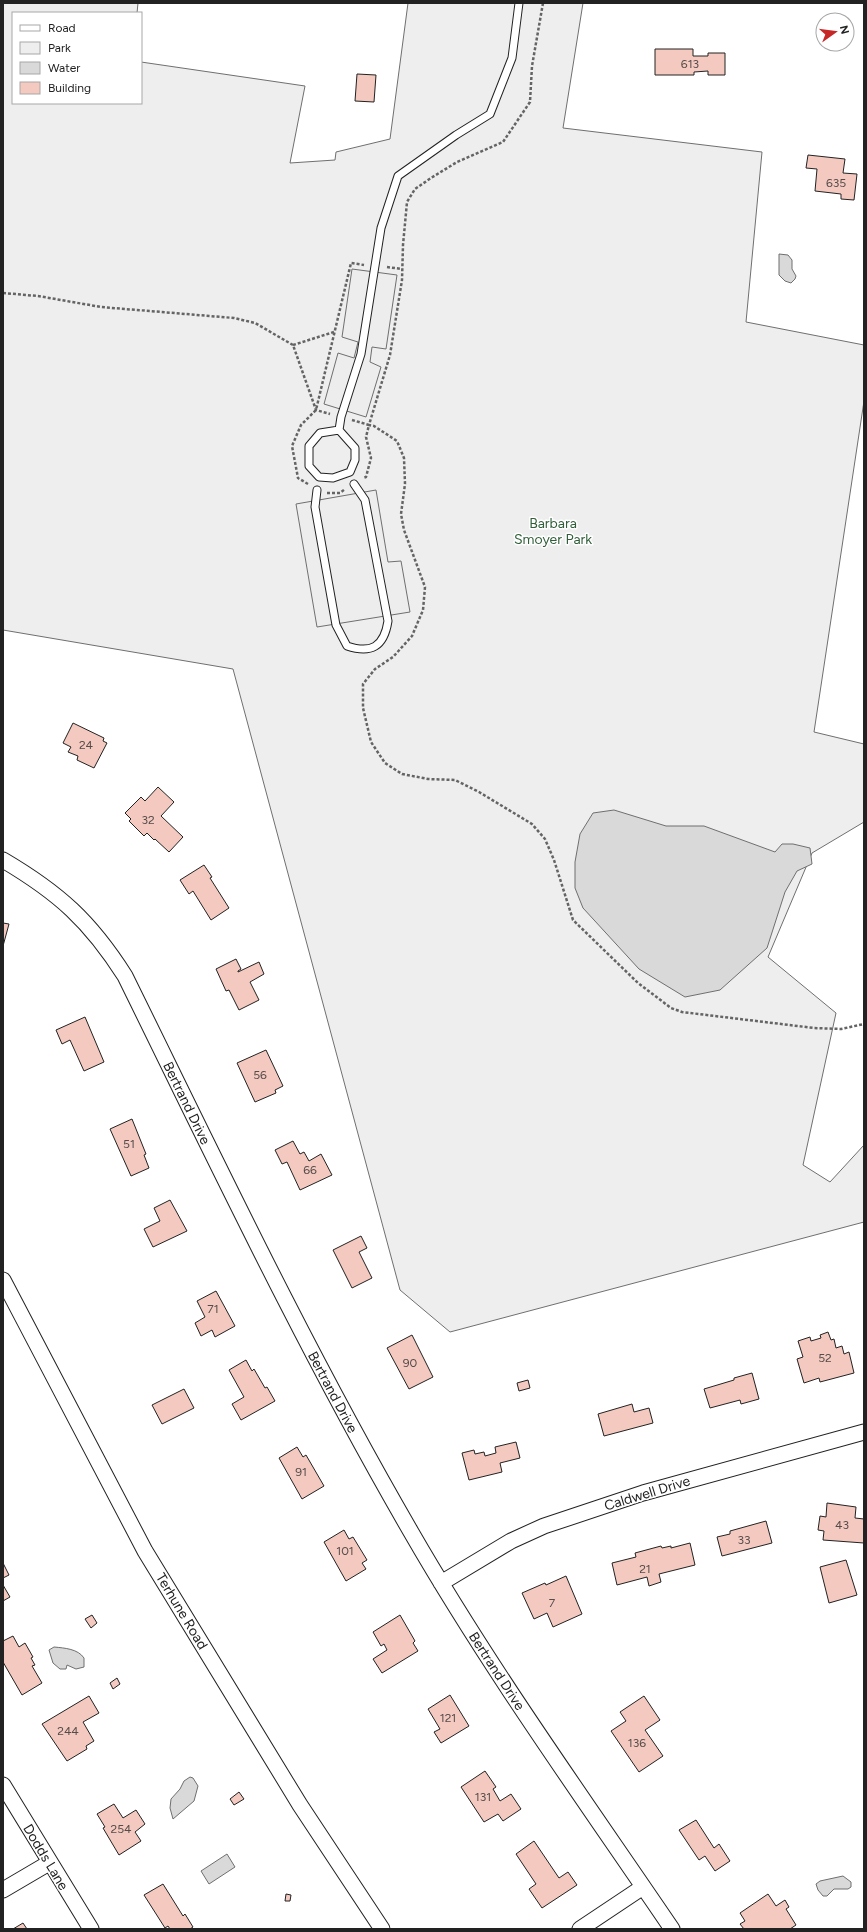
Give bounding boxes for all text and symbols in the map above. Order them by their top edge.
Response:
legend [12,12,142,104]
north arrow [815,12,855,52]
text: Road [48,21,76,35]
text: N [837,24,852,35]
text: Park [48,41,71,55]
house number: 613 [681,57,699,71]
text: Water [48,61,80,75]
text: Building [48,81,91,95]
house number: 635 [826,176,846,190]
park label: Barbara Smoyer Park [514,515,592,548]
house number: 24 [79,738,94,752]
house number: 32 [141,813,155,827]
street label: Bertrand Drive [159,1059,214,1148]
house number: 56 [253,1068,267,1082]
house number: 51 [123,1137,135,1151]
house number: 66 [303,1163,317,1177]
house number: 71 [207,1302,219,1316]
street label: Bertrand Drive [304,1349,361,1436]
house number: 52 [818,1351,832,1365]
house number: 90 [403,1356,418,1370]
house number: 91 [295,1465,307,1479]
street label: Caldwell Drive [602,1472,693,1515]
house number: 43 [835,1518,849,1532]
house number: 33 [737,1533,751,1547]
house number: 101 [336,1544,354,1558]
house number: 21 [639,1562,651,1576]
street label: Terhune Road [152,1570,211,1653]
house number: 7 [549,1596,556,1610]
street label: Bertrand Drive [465,1629,528,1714]
house number: 121 [440,1711,456,1725]
house number: 244 [57,1724,79,1738]
house number: 136 [628,1736,646,1750]
house number: 131 [475,1790,491,1804]
street label: Dodds Lane [19,1821,72,1894]
house number: 254 [110,1822,132,1836]

